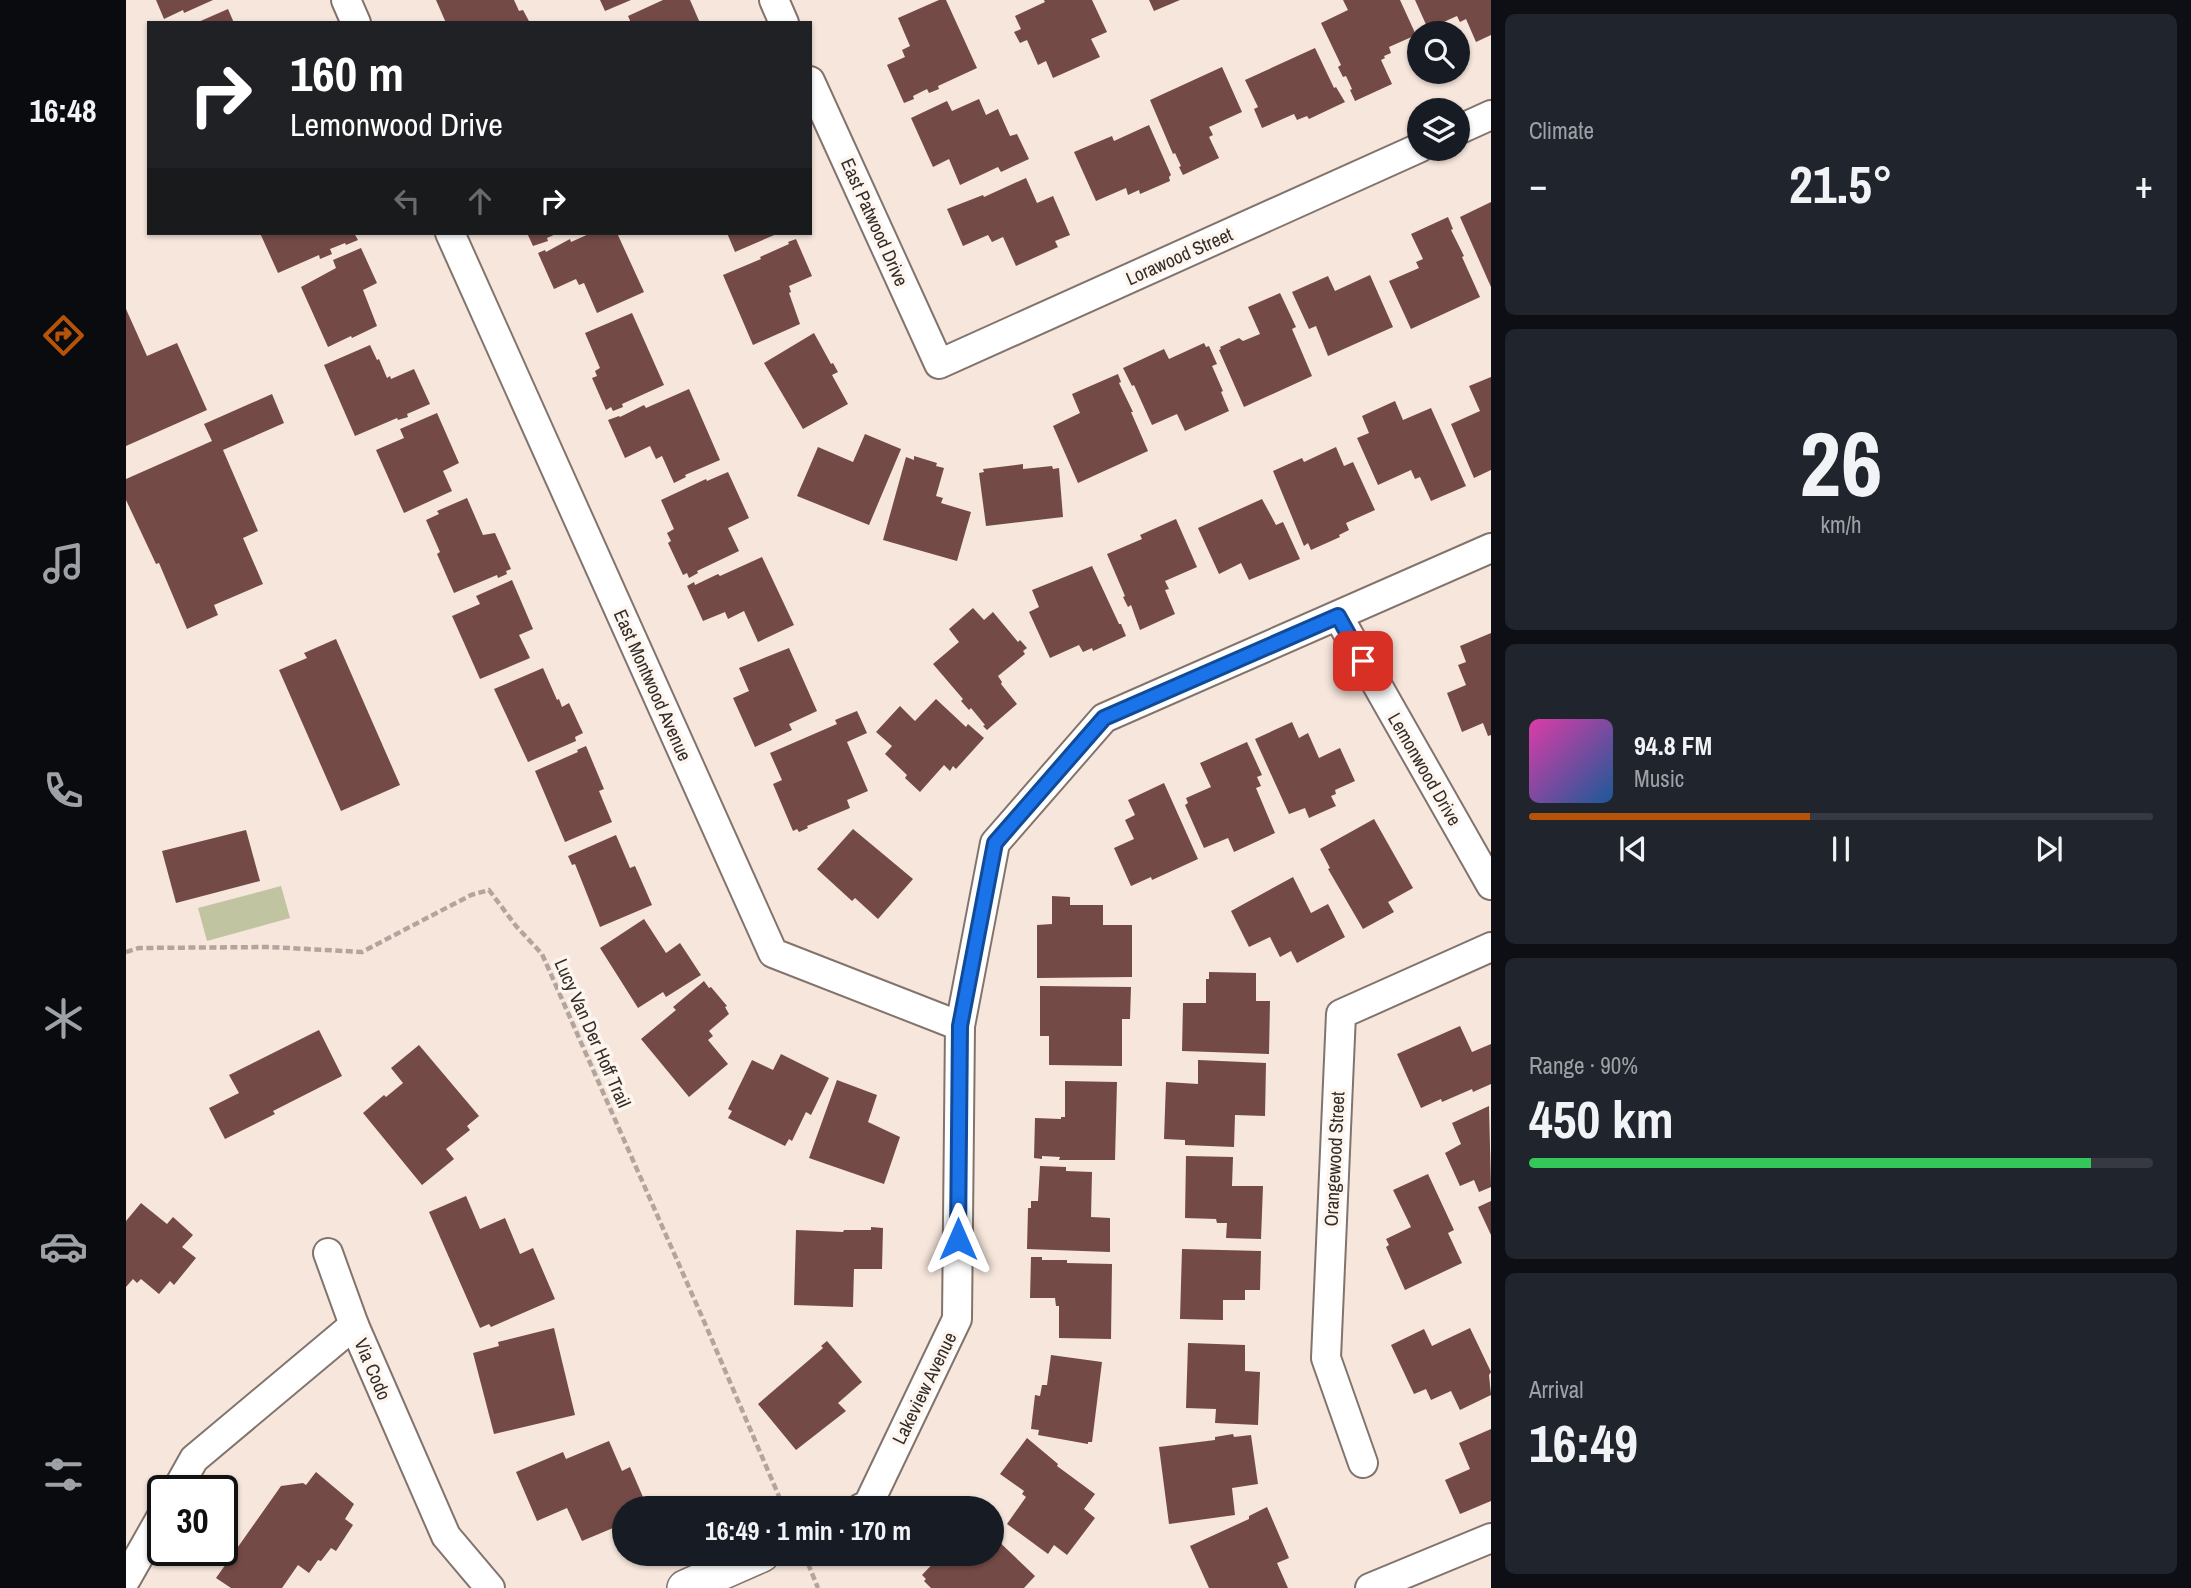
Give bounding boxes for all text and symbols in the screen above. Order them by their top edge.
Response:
map controls [1407,21,1470,161]
button: search [1407,21,1470,84]
text: 160 m [290,40,404,106]
icon: right [175,49,266,140]
text: 16:48 [29,89,97,132]
button: layers [1407,98,1470,161]
text: Lemonwood Drive [290,103,503,146]
text: Climate [1529,115,1594,146]
text: 21.5° [1789,149,1893,219]
street label: East Patwood Drive [835,154,915,290]
text: − [1529,159,1547,210]
text: + [2135,159,2153,210]
icon: left [388,182,426,220]
icon: ahead [461,182,499,220]
icon: right [534,182,572,220]
street label: Lorawood Street [1121,221,1237,291]
icon: directions [39,311,88,360]
text: 26 [1800,402,1883,524]
text: km/h [1821,509,1861,540]
icon: music [39,539,88,588]
street label: East Montwood Avenue [608,605,698,765]
pin [1333,631,1393,691]
icon: arrive [1344,642,1382,680]
street label: Lemonwood Drive [1382,708,1468,830]
text: 94.8 FM [1634,728,1712,763]
text: Music [1634,763,1684,794]
icon: phone [39,766,88,815]
icon: previous [1614,830,1652,868]
icon: pause [1822,830,1860,868]
icon: next [2030,830,2068,868]
street label: Lucy Van Der Hoff Trail [548,954,638,1112]
icon: climate [39,994,88,1043]
text: Range · 90% [1529,1050,1638,1081]
text: 450 km [1529,1084,1674,1154]
street label: Orangewood Street [1317,1090,1351,1227]
position arrow [921,1202,995,1276]
icon: car [39,1222,88,1271]
street label: Lakeview Avenue [886,1328,962,1448]
street label: Via Codo [348,1334,398,1404]
text: Arrival [1529,1374,1584,1405]
text: 16:49 [1529,1408,1638,1478]
icon: filters [39,1450,88,1499]
speed limit sign: 30 [147,1475,238,1566]
text: 16:49 · 1 min · 170 m [705,1513,911,1548]

